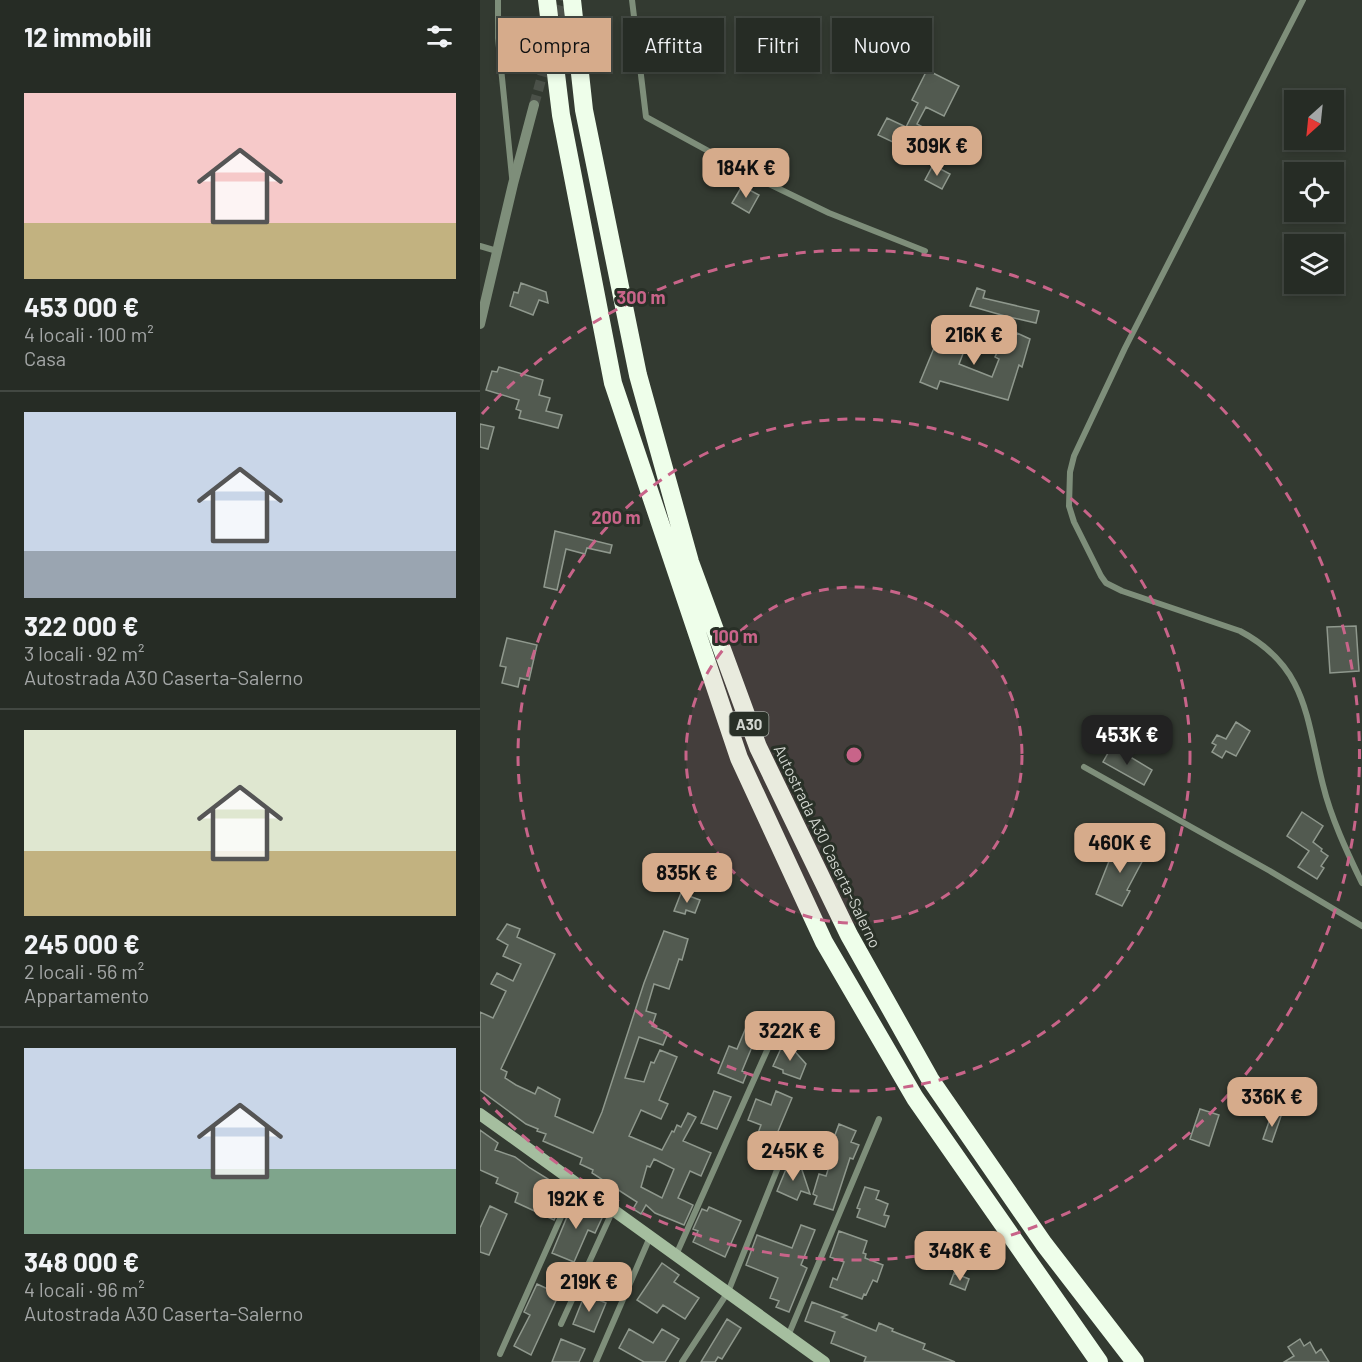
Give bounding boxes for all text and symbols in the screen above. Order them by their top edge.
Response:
chip: Compra [498,18,611,72]
chip: Affitta [623,18,724,72]
chip: Filtri [736,18,820,72]
chip: Nuovo [832,18,932,72]
icon: filters [423,20,456,53]
text: 12 immobili [24,21,152,52]
north arrow [1284,90,1344,150]
map controls [1284,90,1344,294]
pin: 309K € [888,126,986,177]
icon: home [186,132,294,240]
text: 309K € [906,133,968,157]
pin: 184K € [697,148,795,199]
text: 184K € [716,155,776,179]
button: locate [1284,162,1344,222]
button: layers [1284,234,1344,294]
text: 300 m [617,286,665,308]
text: 453 000 € [24,291,139,322]
pin: 216K € [925,315,1023,366]
text: 4 locali · 100 m² [24,322,154,346]
text: 216K € [945,322,1003,346]
text: Casa [24,346,66,370]
icon: home [186,451,294,559]
text: 200 m [591,506,641,528]
text: 322 000 € [24,610,139,641]
text: 100 m [712,625,758,647]
text: 3 locali · 92 m² [24,641,145,665]
text: Autostrada A30 Caserta-Salerno [24,665,303,689]
road number: A30 [730,712,768,736]
pin: 453K € [1078,715,1176,766]
text: 453K € [1096,722,1158,746]
street label: Autostrada A30 Caserta-Salerno [770,741,886,951]
centre of rings [844,745,864,765]
icon: home [186,769,294,877]
pin: 460K € [1071,823,1169,874]
text: 460K € [1088,830,1152,854]
pin: 835K € [638,853,736,904]
text: 835K € [656,860,718,884]
text: 245 000 € [24,928,140,959]
text: 2 locali · 56 m² [24,959,144,983]
text: Appartamento [24,983,149,1007]
pin: 322K € [741,1011,839,1062]
text: 322K € [759,1018,821,1042]
pin: 336K € [1223,1077,1321,1128]
text: 336K € [1241,1084,1303,1108]
icon: home [186,1087,294,1195]
pin: 245K € [744,1131,842,1182]
text: 245K € [761,1138,825,1162]
pin: 192K € [527,1179,625,1230]
text: 192K € [547,1186,605,1210]
pin: 348K € [911,1231,1009,1282]
text: 348K € [929,1238,991,1262]
text: 348 000 € [24,1246,139,1277]
pin: 219K € [540,1262,638,1313]
text: 219K € [560,1269,618,1293]
text: 4 locali · 96 m² [24,1277,145,1301]
text: Autostrada A30 Caserta-Salerno [24,1301,303,1325]

